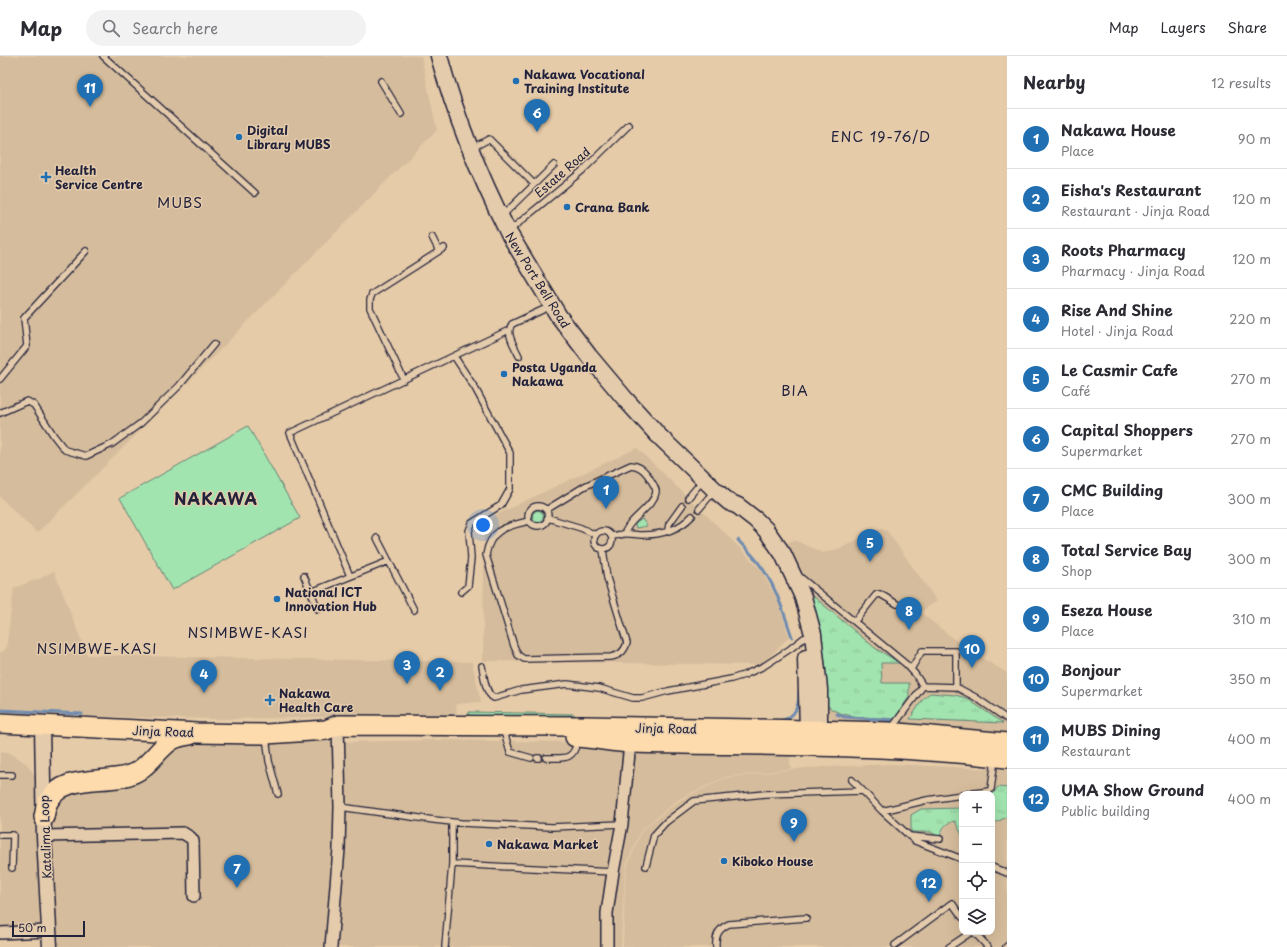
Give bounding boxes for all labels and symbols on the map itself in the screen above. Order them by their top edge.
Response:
place label: Nakawa Vocational Training Institute [524,65,645,97]
pin: 11 [77,74,103,107]
marker: Nakawa Vocational Training Institute [511,76,521,86]
pin: 6 [524,99,550,132]
place label: Digital Library MUBS [247,121,331,153]
district label: ENC 19-76/D [831,126,931,147]
marker: Digital Library MUBS [234,132,244,142]
street label: Estate Road [530,143,594,201]
place label: Health Service Centre [55,161,143,193]
marker: Health Service Centre [40,171,52,183]
district label: MUBS [157,192,203,213]
place label: Crana Bank [575,198,650,216]
marker: Crana Bank [562,202,572,212]
street label: New Port Bell Road [501,228,575,332]
place label: Posta Uganda Nakawa [512,358,598,390]
marker: Posta Uganda Nakawa [499,369,509,379]
district label: BIA [781,380,809,401]
pin: 1 [593,476,619,509]
district label: NAKAWA [174,486,258,510]
your location [473,515,493,535]
pin: 5 [857,529,883,562]
place label: National ICT Innovation Hub [285,583,377,615]
marker: National ICT Innovation Hub [272,594,282,604]
pin: 8 [896,597,922,630]
district label: NSIMBWE-KASI [187,622,309,643]
pin: 10 [959,635,985,668]
district label: NSIMBWE-KASI [36,638,158,659]
pin: 3 [394,651,420,684]
pin: 2 [427,658,453,691]
pin: 4 [191,660,217,693]
place label: Nakawa Health Care [279,684,354,716]
marker: Nakawa Health Care [264,694,276,706]
street label: Jinja Road [635,718,697,738]
street label: Jinja Road [132,721,194,741]
street label: Katalima Loop [35,795,55,879]
pin: 9 [781,809,807,842]
place label: Nakawa Market [497,835,599,853]
marker: Nakawa Market [484,839,494,849]
place label: Kiboko House [732,852,814,870]
pin: 7 [224,855,250,888]
marker: Kiboko House [719,856,729,866]
pin: 12 [916,869,942,902]
scale bar [12,919,85,938]

